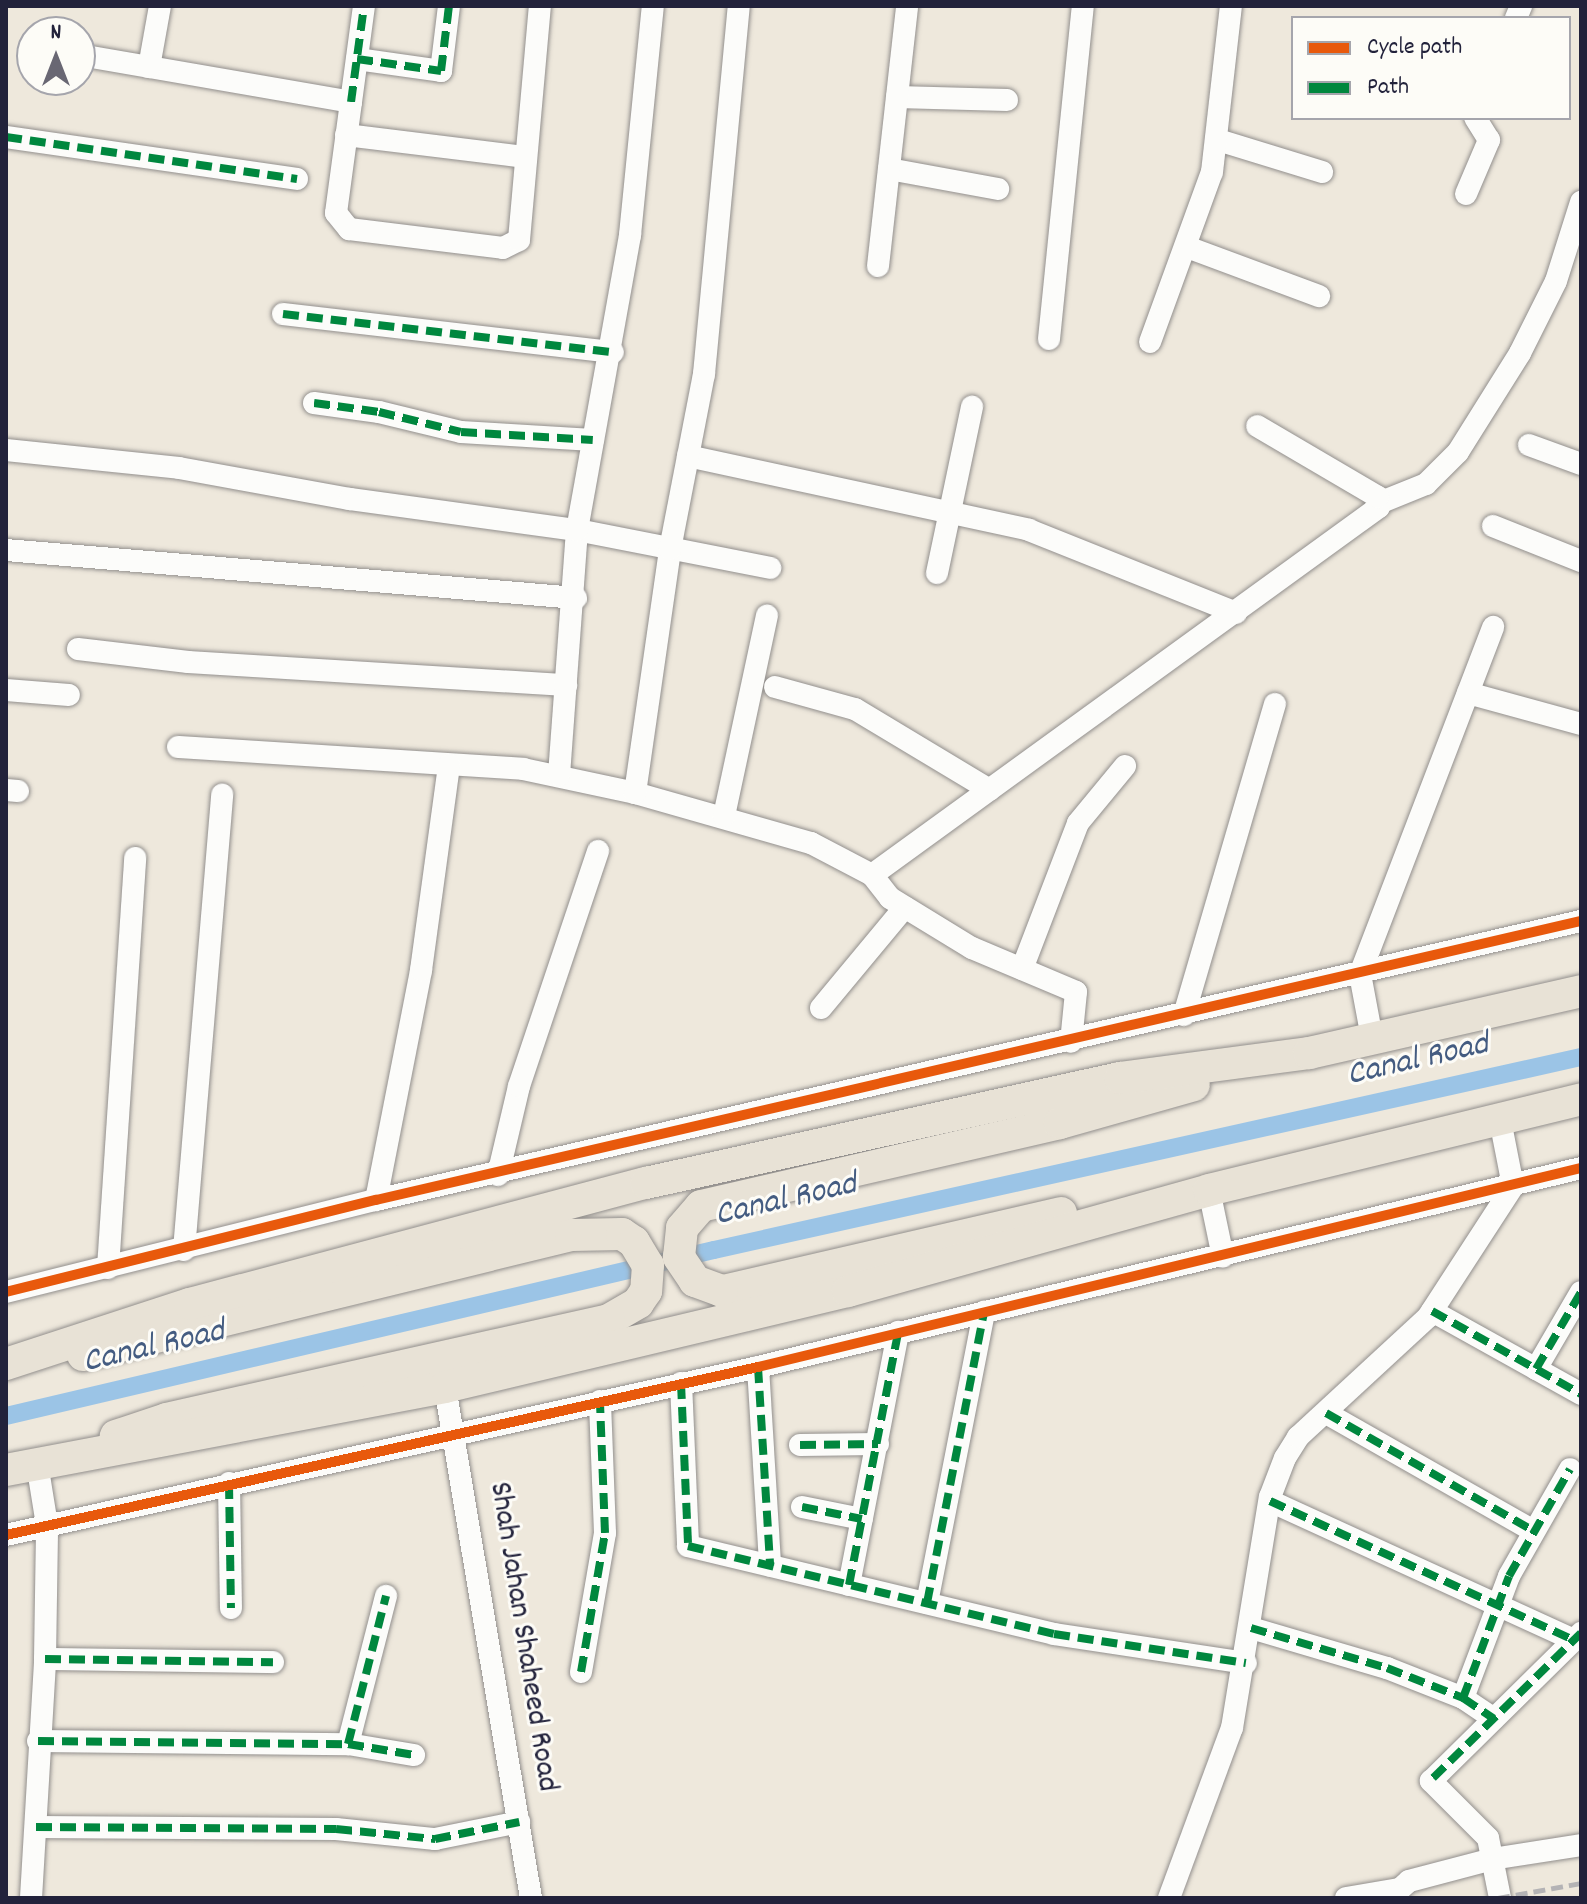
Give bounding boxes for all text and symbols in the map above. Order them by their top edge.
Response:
north arrow [16,16,96,96]
legend [1291,16,1571,120]
text: N [51,18,61,49]
text: Cycle path [1367,31,1462,65]
text: Path [1367,71,1409,105]
water label: Canal Road [1343,1025,1493,1097]
water label: Canal Road [711,1165,861,1237]
water label: Canal Road [79,1312,229,1384]
street label: Shah Jahan Shaheed Road [479,1479,565,1795]

